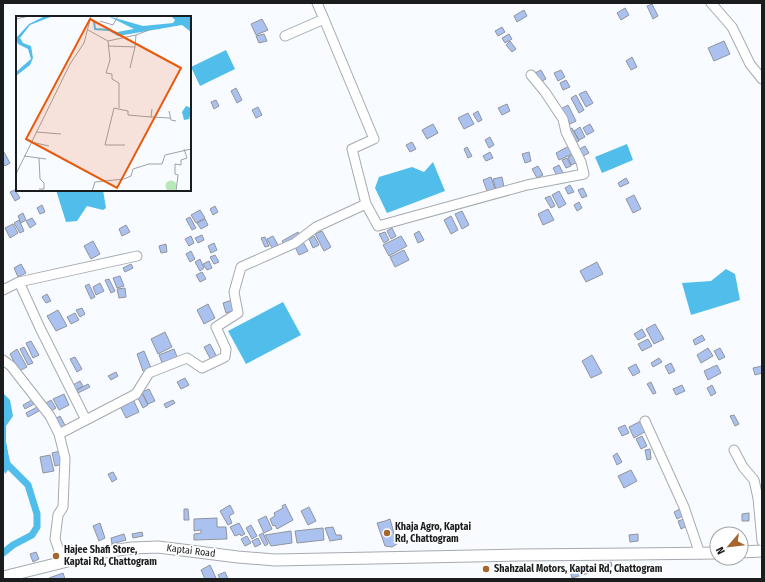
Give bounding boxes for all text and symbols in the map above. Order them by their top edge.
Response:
inset map [16,16,191,191]
place label: Khaja Agro, Kaptai Rd, Chattogram [395,521,471,545]
north arrow [709,526,749,566]
marker: Khaja Agro, Kaptai Rd, Chattogram [382,528,392,538]
street label: Kaptai Road [166,542,216,560]
place label: Hajee Shafi Store, Kaptai Rd, Chattogram [64,544,157,568]
text: N [713,544,728,556]
marker: Hajee Shafi Store, Kaptai Rd, Chattogram [51,551,61,561]
place label: Shahzalal Motors, Kaptai Rd, Chattogram [494,563,663,575]
marker: Shahzalal Motors, Kaptai Rd, Chattogram [481,564,491,574]

